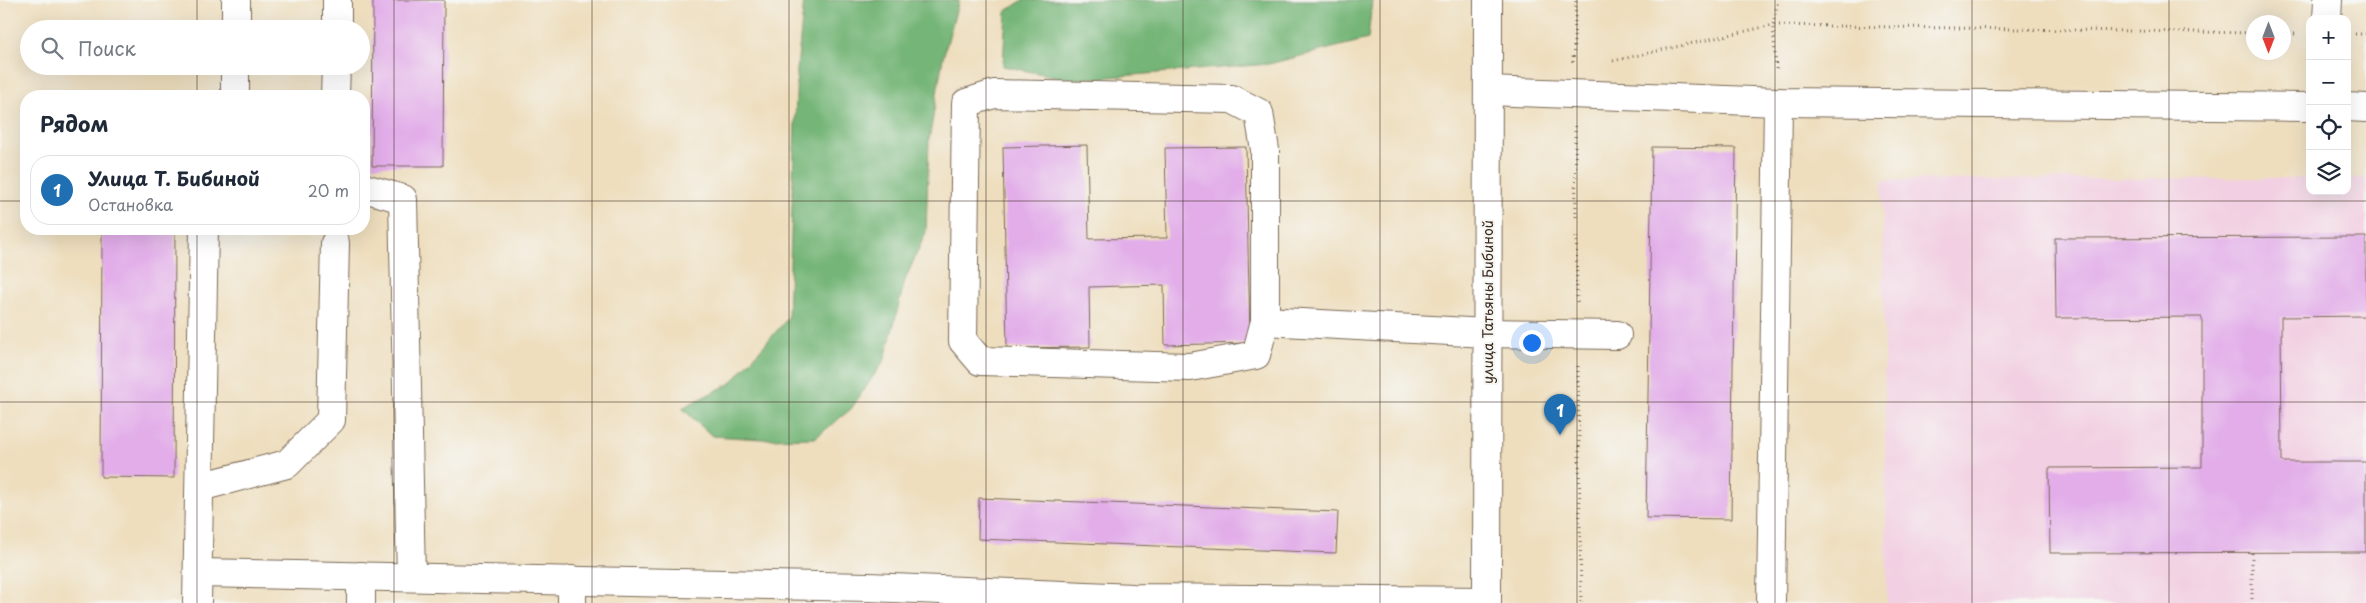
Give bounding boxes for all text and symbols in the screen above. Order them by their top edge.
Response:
north arrow [2246,15,2291,60]
map controls [2306,15,2351,195]
button: + [2306,15,2351,60]
search box [20,20,370,75]
icon: search [38,34,66,62]
text: Поиск [78,34,136,62]
button: − [2306,60,2351,105]
button: locate [2306,105,2351,150]
text: Рядом [40,107,108,139]
button: layers [2306,150,2351,195]
text: Улица Т. Бибиной [88,164,260,192]
text: 1 [53,178,61,202]
text: 20 m [308,178,349,202]
text: Остановка [88,192,173,216]
street label: улица Татьяны Бибиной [1477,220,1498,384]
your location [1519,330,1545,356]
pin: 1 [1544,394,1576,435]

